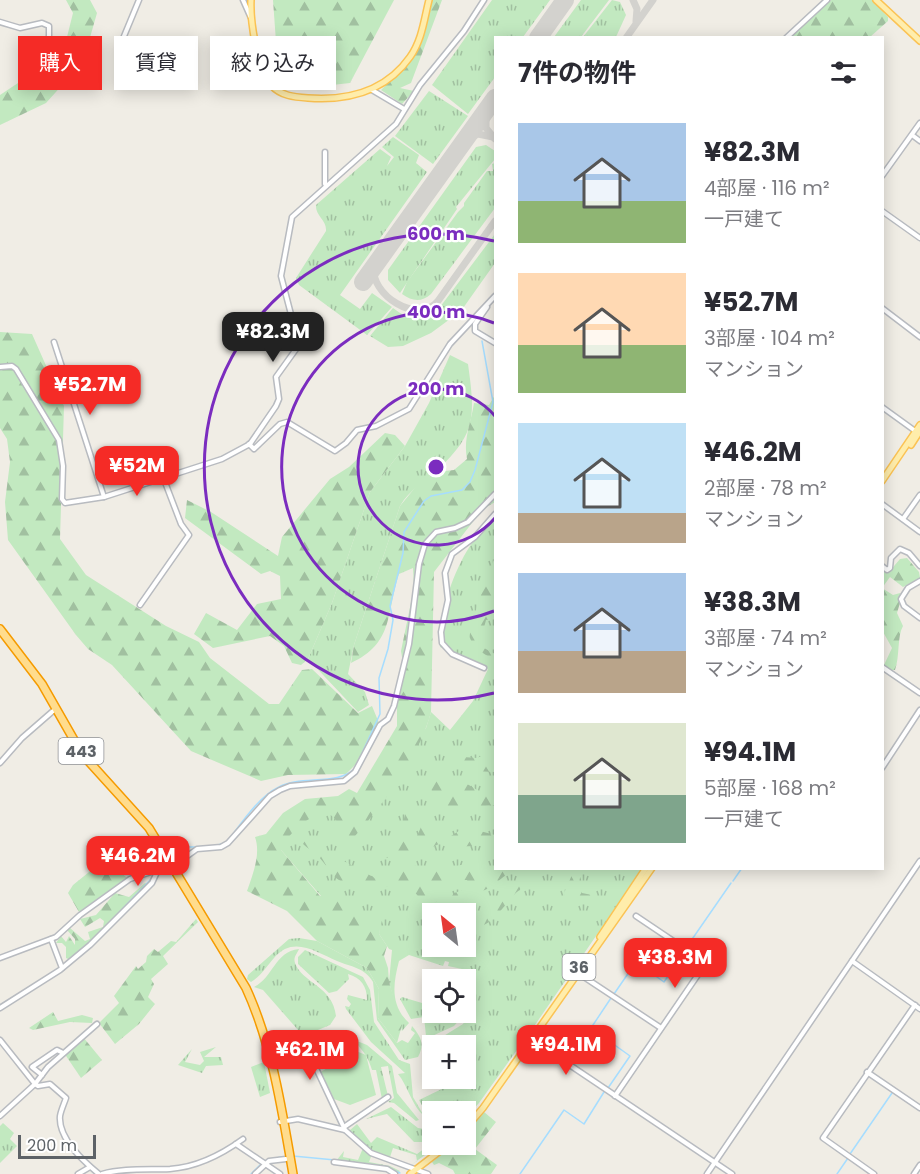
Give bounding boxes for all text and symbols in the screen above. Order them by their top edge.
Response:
chip: 購入 [18,36,102,90]
chip: 賃貸 [114,36,198,90]
chip: 絞り込み [210,36,336,90]
text: 7件の物件 [518,55,636,91]
icon: filters [827,56,860,89]
text: ¥82.3M [704,134,800,170]
icon: home [566,147,638,219]
text: 4部屋 · 116 m² [704,174,830,202]
text: 一戸建て [704,205,784,233]
text: 600 m [407,221,465,246]
text: ¥52.7M [704,284,798,320]
icon: home [566,297,638,369]
text: 400 m [407,299,465,324]
pin: ¥82.3M [224,312,322,363]
text: ¥82.3M [236,317,310,345]
text: 3部屋 · 104 m² [704,324,835,352]
text: マンション [704,355,804,383]
pin: ¥52.7M [41,365,139,416]
text: ¥52.7M [54,370,126,398]
text: 200 m [408,376,464,401]
text: ¥46.2M [704,434,802,470]
pin: ¥52M [101,446,173,497]
icon: home [566,447,638,519]
text: ¥52M [109,451,165,479]
centre of rings [426,457,446,477]
text: 2部屋 · 78 m² [704,474,827,502]
text: マンション [704,505,804,533]
text: ¥38.3M [704,584,801,620]
icon: home [566,597,638,669]
text: 3部屋 · 74 m² [704,624,827,652]
text: マンション [704,655,804,683]
text: ¥94.1M [704,734,796,770]
road number: 443 [58,738,104,764]
icon: home [566,747,638,819]
text: 5部屋 · 168 m² [704,774,836,802]
text: 一戸建て [704,805,784,833]
pin: ¥46.2M [89,836,187,887]
text: ¥46.2M [100,841,176,869]
north arrow [422,903,476,957]
map controls [422,903,476,1155]
pin: ¥38.3M [626,938,724,989]
text: ¥38.3M [638,943,712,971]
road number: 36 [562,954,596,980]
button: locate [422,969,476,1023]
pin: ¥94.1M [517,1025,615,1076]
pin: ¥62.1M [261,1030,359,1081]
text: ¥94.1M [531,1030,601,1058]
text: ¥62.1M [275,1035,345,1063]
button: + [422,1035,476,1089]
button: − [422,1101,476,1155]
scale bar [18,1132,96,1160]
text: 200 m [27,1134,77,1157]

